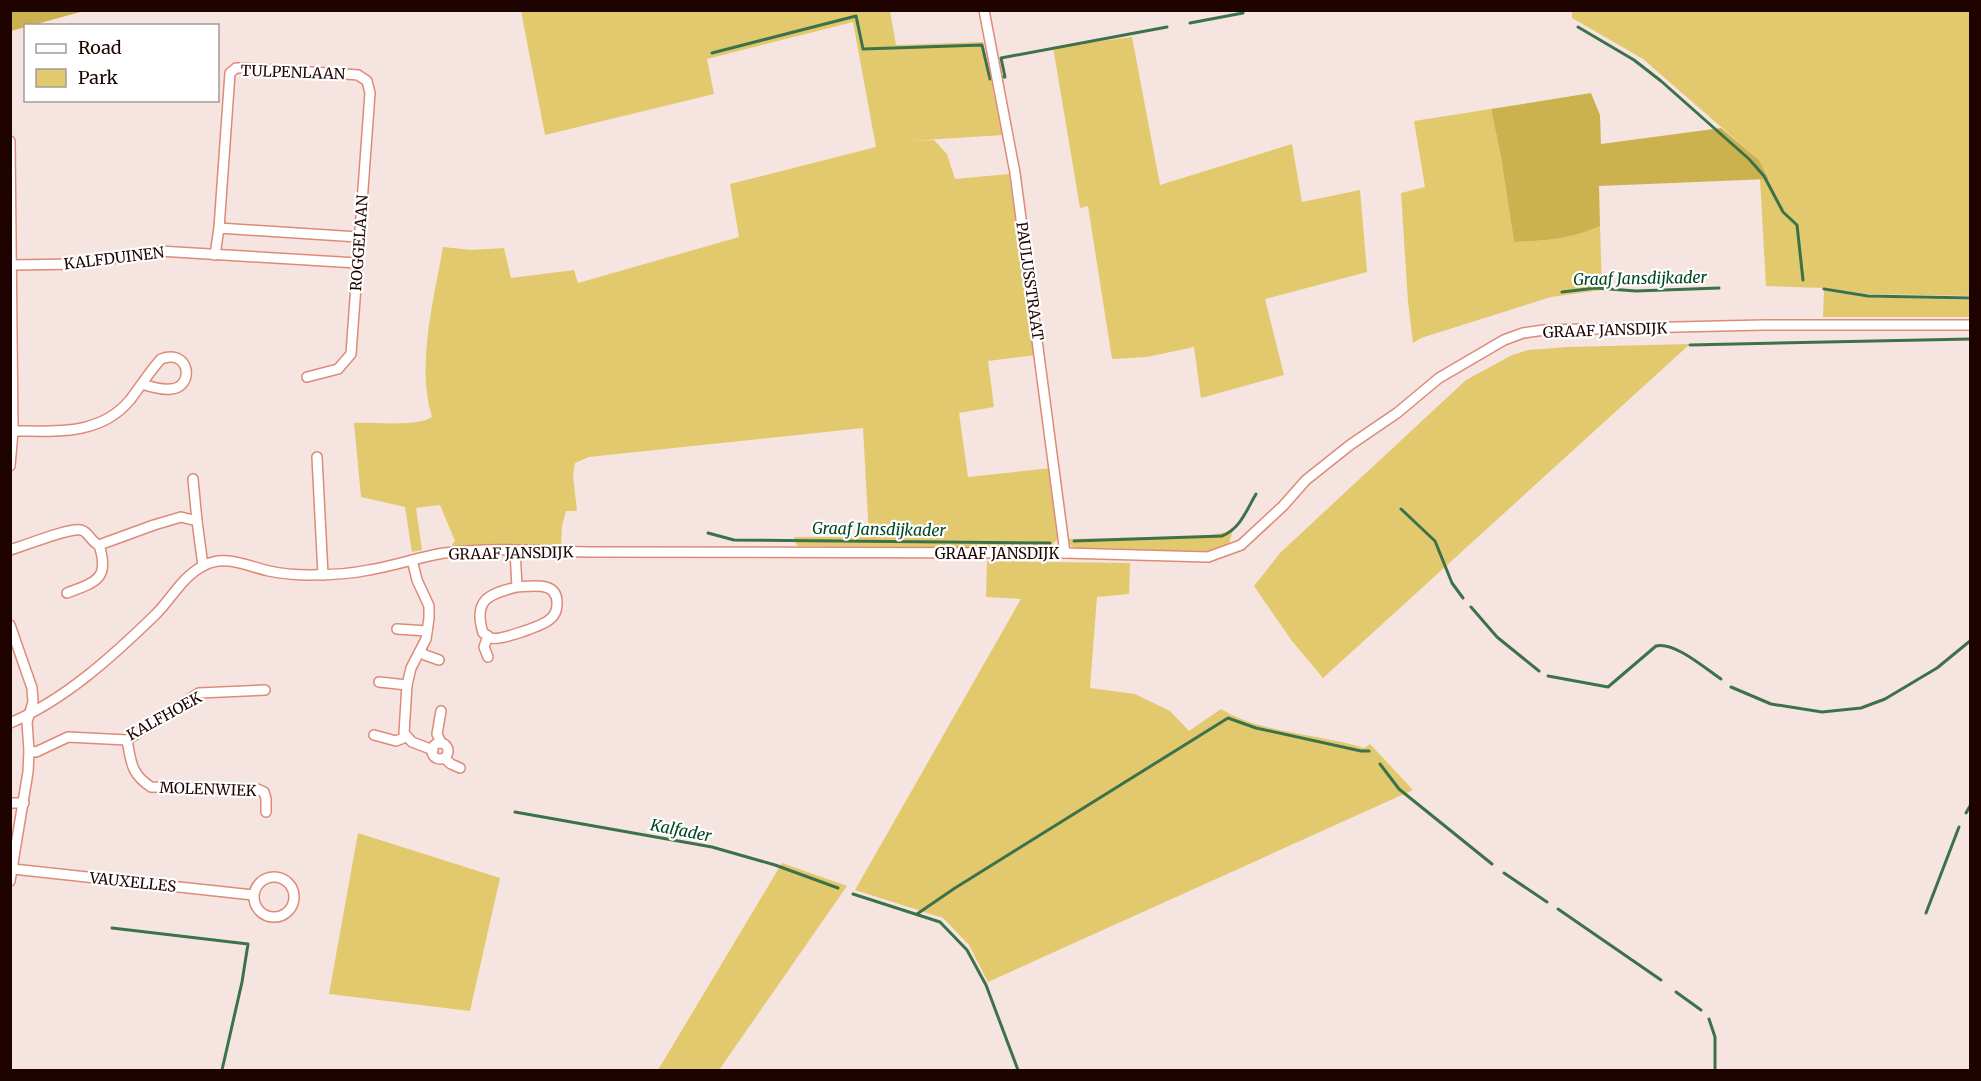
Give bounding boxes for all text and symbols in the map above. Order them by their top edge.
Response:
legend [24,24,219,102]
text: Road [78,36,122,59]
street label: TULPENLAAN [240,61,346,83]
text: Park [78,66,119,89]
street label: ROGGELAAN [346,194,372,292]
street label: PAULUSSTRAAT [1012,220,1048,342]
street label: KALFDUINEN [63,242,166,274]
water label: Graaf Jansdijkader [1573,267,1708,289]
street label: GRAAF JANSDIJK [1542,318,1668,342]
water label: Graaf Jansdijkader [812,518,947,540]
street label: GRAAF JANSDIJK [449,542,574,564]
street label: GRAAF JANSDIJK [935,544,1060,563]
street label: KALFHOEK [123,688,205,744]
street label: MOLENWIEK [159,778,257,800]
water label: Kalfader [648,814,714,846]
street label: VAUXELLES [88,868,177,896]

